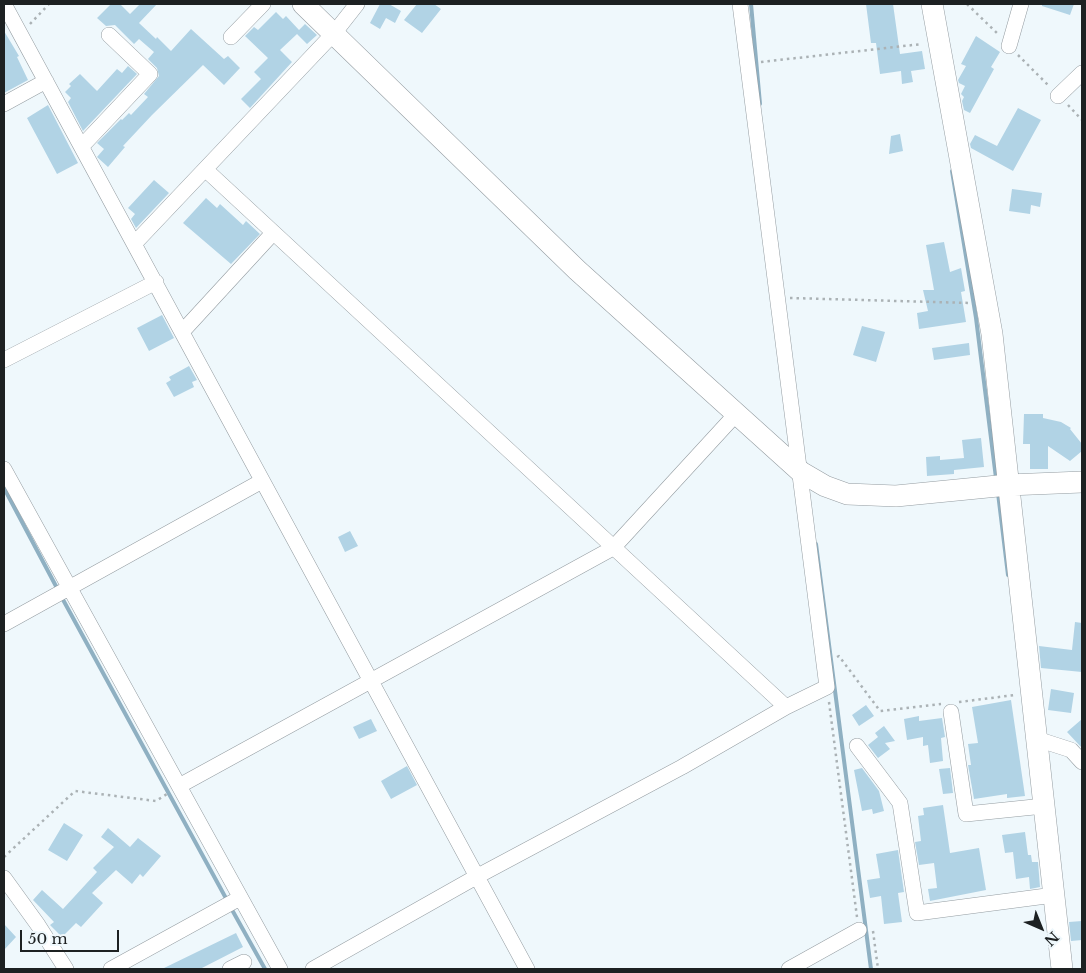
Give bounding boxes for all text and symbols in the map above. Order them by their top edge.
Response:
north arrow [1016,903,1066,953]
scale bar [22,920,121,952]
text: N [1040,928,1062,950]
text: 50 m [28,929,68,948]

